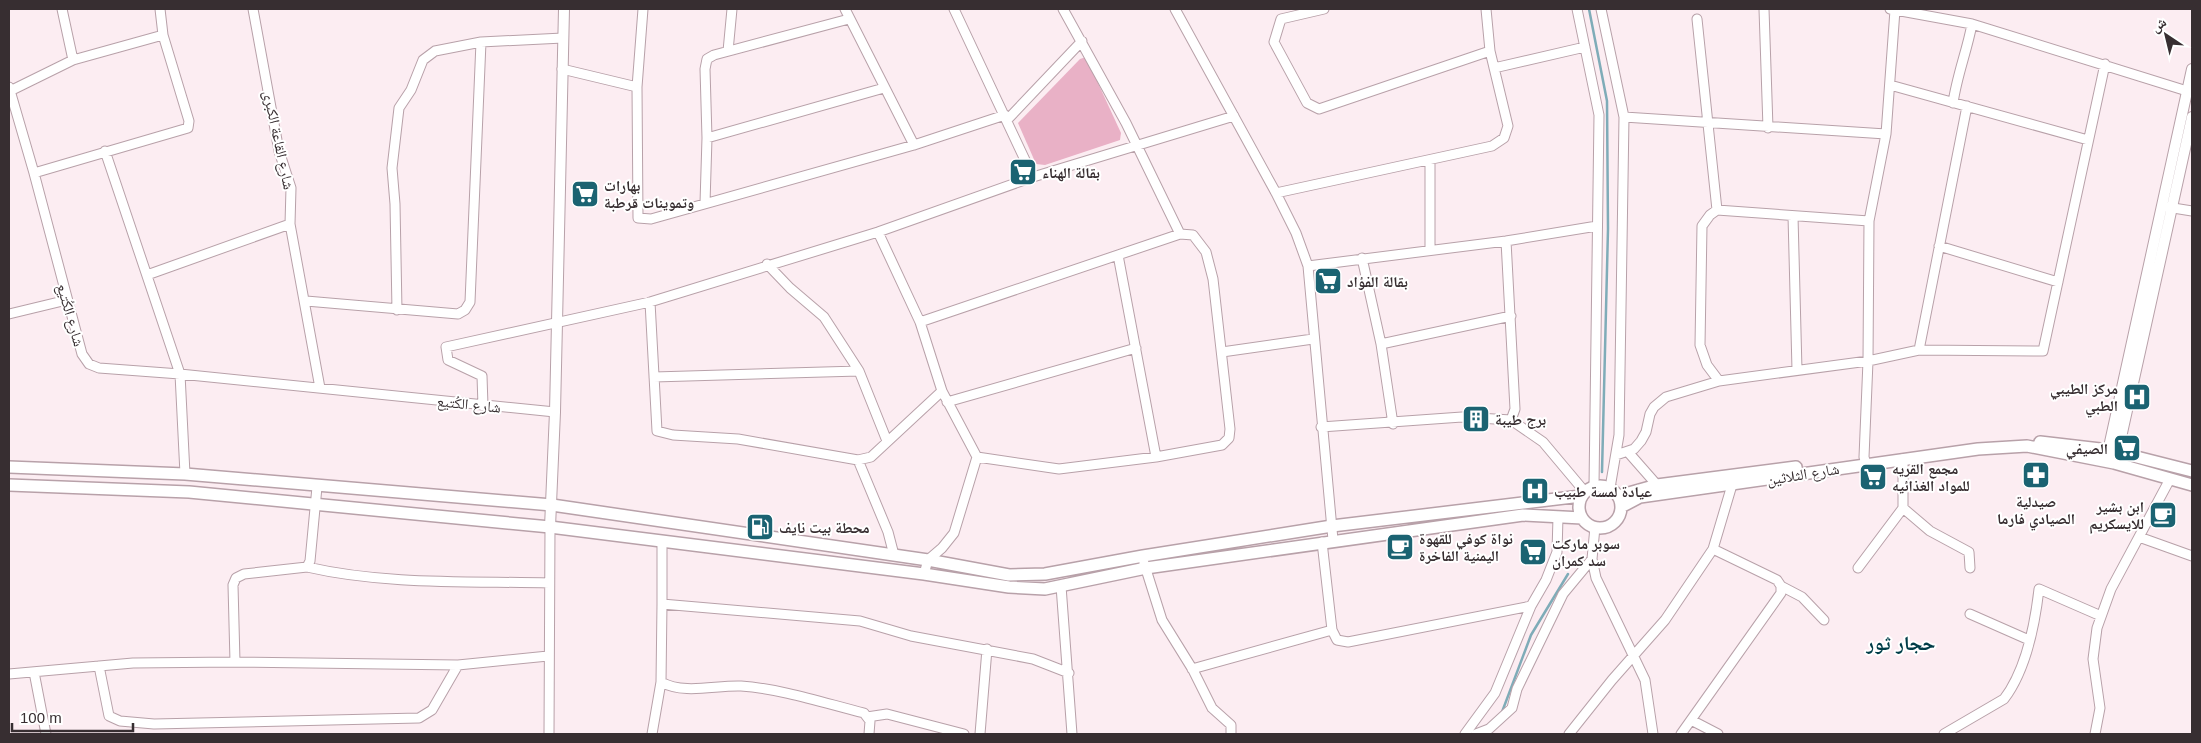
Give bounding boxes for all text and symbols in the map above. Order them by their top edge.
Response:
north arrow [2141,10,2191,60]
text: ش [2148,13,2170,36]
street label: شارع القاعة الكبرى [258,89,298,192]
supermarket icon: بقالة الهناء [1008,157,1038,187]
place label: بقالة الهناء [1042,164,1100,182]
place label: بهارات وتموينات قرطبة [604,177,694,211]
supermarket icon: بهارات وتموينات قرطبة [570,179,600,209]
supermarket icon: بقالة الفؤاد [1313,266,1343,296]
place label: بقالة الفؤاد [1347,273,1408,290]
street label: شارع الكُتيع [52,282,88,349]
place label: مركز الطيبي الطبي [2050,380,2118,417]
hospital icon: مركز الطيبي الطبي [2122,382,2152,412]
street label: شارع الكُتيع [436,392,502,418]
building icon: برج طيبة [1461,404,1491,434]
place label: برج طيبة [1495,411,1546,429]
supermarket icon: الصيفي [2112,433,2142,463]
place label: الصيفي [2066,440,2108,460]
street label: شارع الثلاثين [1765,460,1841,490]
place label: مجمع القريه للمواد الغذائيه [1892,460,1970,494]
pharmacy icon: صيدلية الصيادي فارما [2021,460,2051,490]
supermarket icon: مجمع القريه للمواد الغذائيه [1858,462,1888,492]
hospital icon: عيادة لمسة طبيب [1520,476,1550,506]
place label: عيادة لمسة طبيب [1554,483,1652,500]
place label: صيدلية الصيادي فارما [1997,493,2075,530]
place label: ابن بشير للايسكريم [2089,498,2144,534]
cafe icon: ابن بشير للايسكريم [2148,500,2178,530]
fuel station icon: محطة بيت نايف [745,512,775,542]
place label: محطة بيت نايف [779,519,870,536]
place label: نواة كوفي للقهوة اليمنية الفاخرة [1419,530,1513,564]
cafe icon: نواة كوفي للقهوة اليمنية الفاخرة [1385,532,1415,562]
place label: سوبر ماركت سد كمران [1552,535,1620,570]
supermarket icon: سوبر ماركت سد كمران [1518,537,1548,567]
district label: حجار ثور [1865,632,1936,655]
scale bar [12,700,134,732]
text: 100 m [20,709,62,726]

